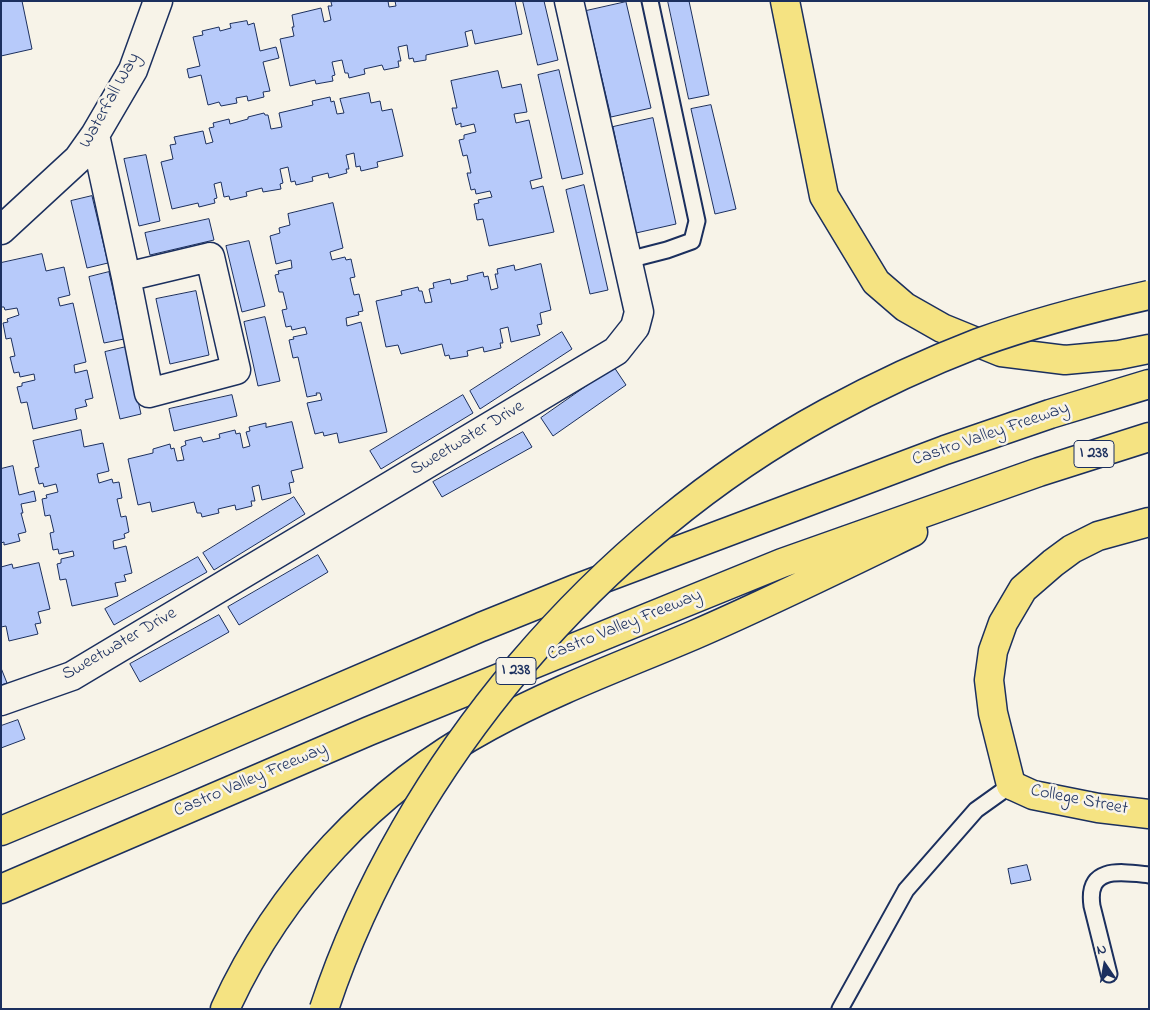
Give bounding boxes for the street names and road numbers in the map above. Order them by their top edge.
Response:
street label: Waterfall Way [76,50,146,152]
street label: Sweetwater Drive [407,397,529,481]
street label: Castro Valley Freeway [910,398,1072,472]
road number: I 238 [1074,440,1114,468]
street label: Castro Valley Freeway [545,585,705,667]
street label: Sweetwater Drive [59,603,181,687]
road number: I 238 [496,658,536,684]
street label: Castro Valley Freeway [171,739,331,823]
street label: College Street [1028,781,1130,821]

